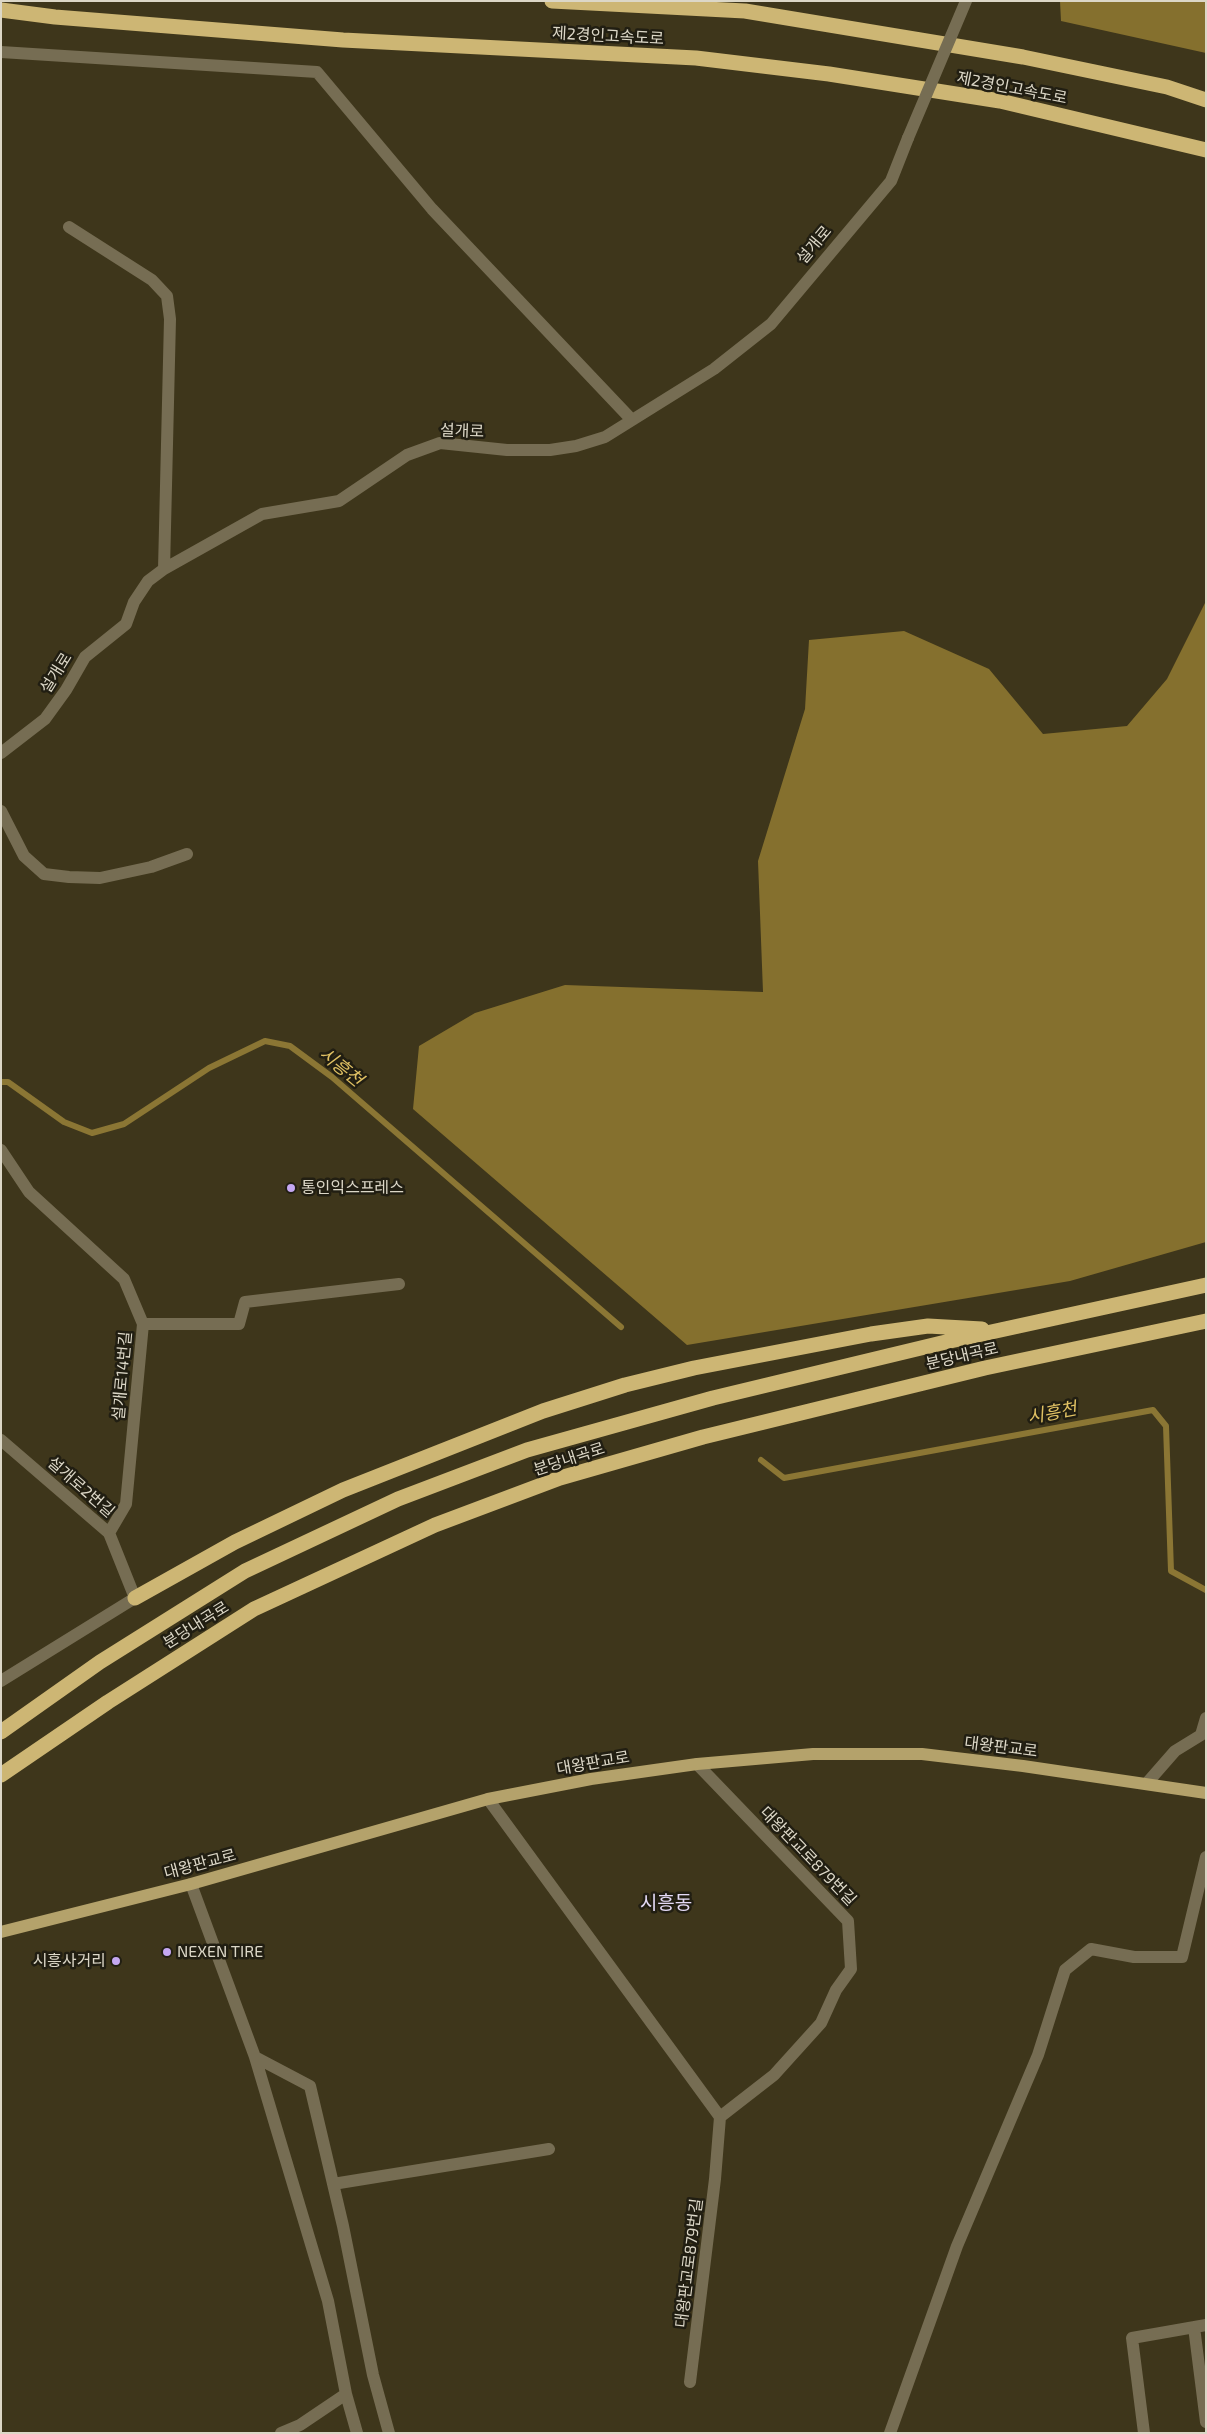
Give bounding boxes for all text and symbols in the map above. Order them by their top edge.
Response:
street label: 제2경인고속도로 [552,23,664,49]
street label: 제2경인고속도로 [955,68,1069,108]
street label: 설개로 [792,222,836,268]
street label: 설개로 [440,421,484,441]
street label: 설개로 [36,649,76,697]
water label: 시흥천 [315,1043,367,1091]
place label: 통인익스프레스 [301,1178,404,1198]
marker: 통인익스프레스 [285,1182,297,1194]
street label: 설개로14번길 [109,1330,135,1422]
street label: 분당내곡로 [924,1338,1000,1374]
water label: 시흥천 [1026,1398,1078,1428]
street label: 분당내곡로 [531,1438,607,1480]
street label: 설개로2번길 [44,1453,118,1521]
street label: 분당내곡로 [160,1597,232,1653]
street label: 대왕판교로 [963,1733,1039,1761]
street label: 대왕판교로 [555,1747,631,1779]
street label: 대왕판교로879번길 [756,1803,860,1909]
street label: 대왕판교로 [162,1845,238,1883]
district label: 시흥동 [640,1892,692,1914]
place label: NEXEN TIRE [177,1942,263,1962]
marker: NEXEN TIRE [161,1946,173,1958]
place label: 시흥사거리 [32,1951,106,1971]
marker: 시흥사거리 [110,1955,122,1967]
street label: 대왕판교로879번길 [672,2197,706,2329]

